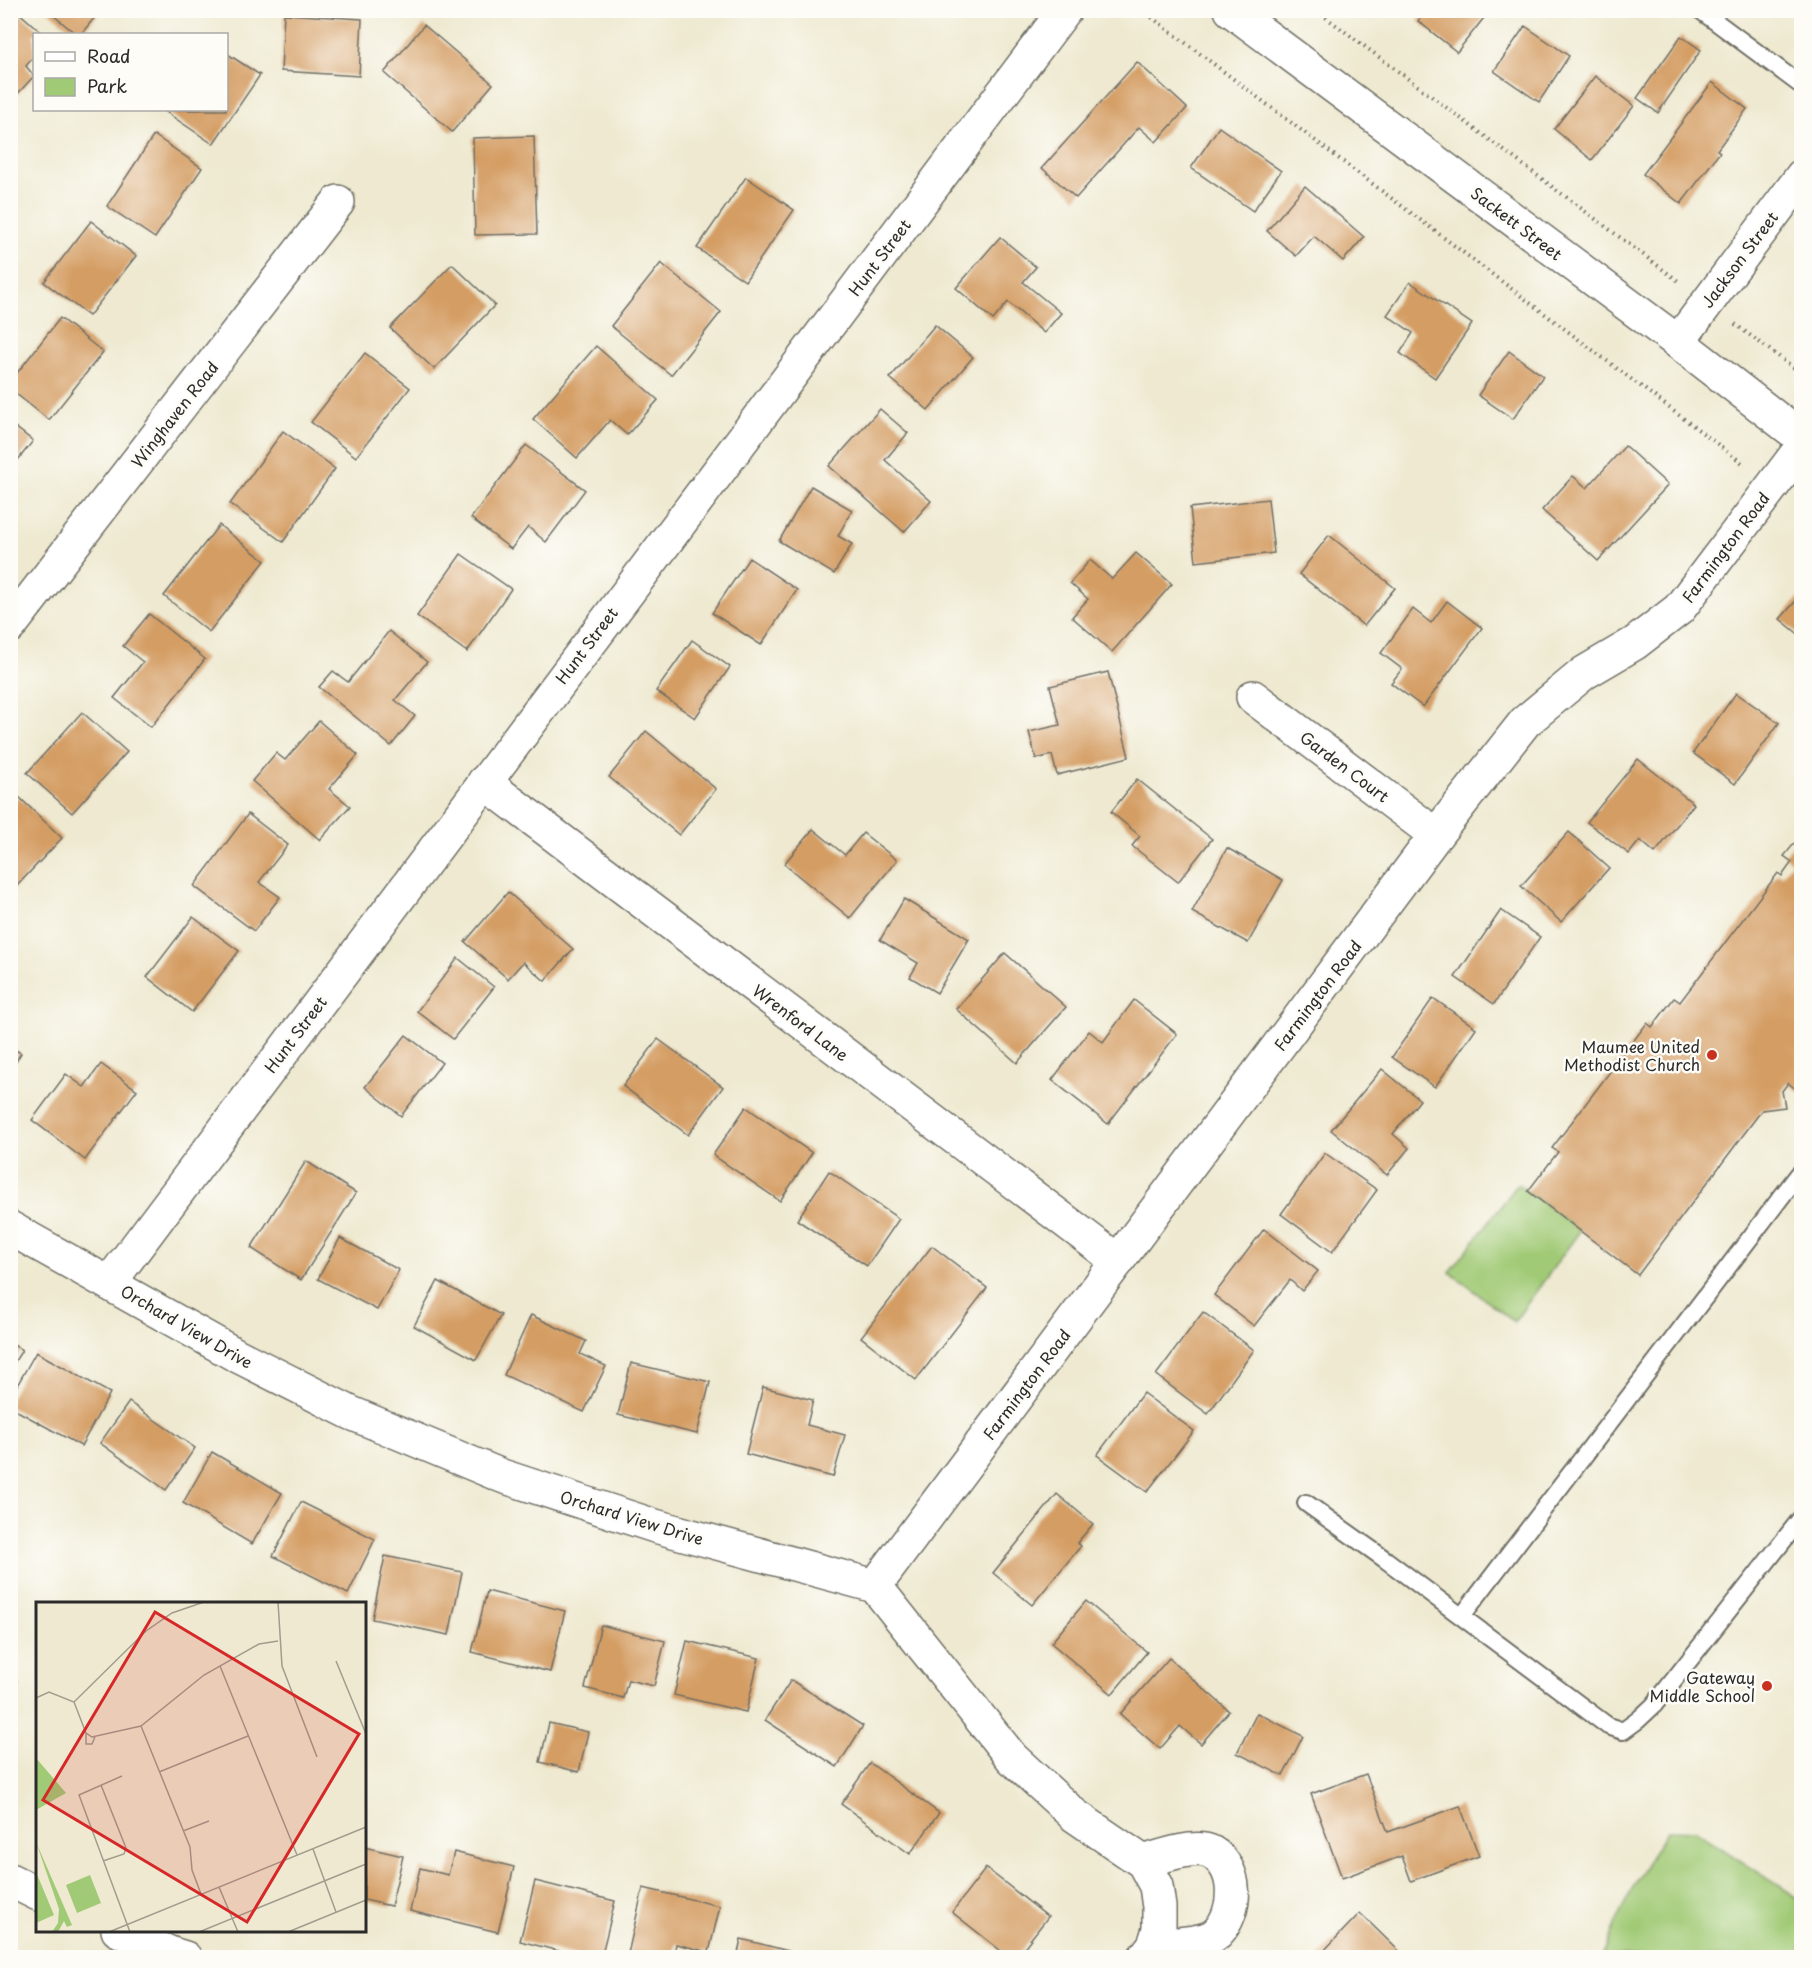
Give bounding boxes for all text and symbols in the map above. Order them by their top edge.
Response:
legend [33,33,228,111]
text: Road [87,42,131,69]
text: Park [87,72,127,99]
street label: Sackett Street [1466,181,1568,266]
street label: Jackson Street [1695,205,1784,312]
street label: Hunt Street [842,213,916,300]
street label: Winghaven Road [125,356,223,472]
street label: Farmington Road [1675,487,1775,607]
street label: Hunt Street [549,601,623,688]
street label: Garden Court [1295,725,1395,808]
street label: Farmington Road [1267,935,1367,1055]
street label: Wrenford Lane [748,978,854,1066]
street label: Hunt Street [258,990,332,1077]
place label: Maumee United Methodist Church [1564,1034,1700,1076]
marker: Maumee United Methodist Church [1705,1048,1719,1062]
street label: Orchard View Drive [117,1278,257,1374]
street label: Farmington Road [976,1324,1076,1444]
street label: Orchard View Drive [557,1484,707,1550]
inset map [36,1602,366,1932]
place label: Gateway Middle School [1650,1665,1755,1707]
marker: Gateway Middle School [1760,1679,1774,1693]

